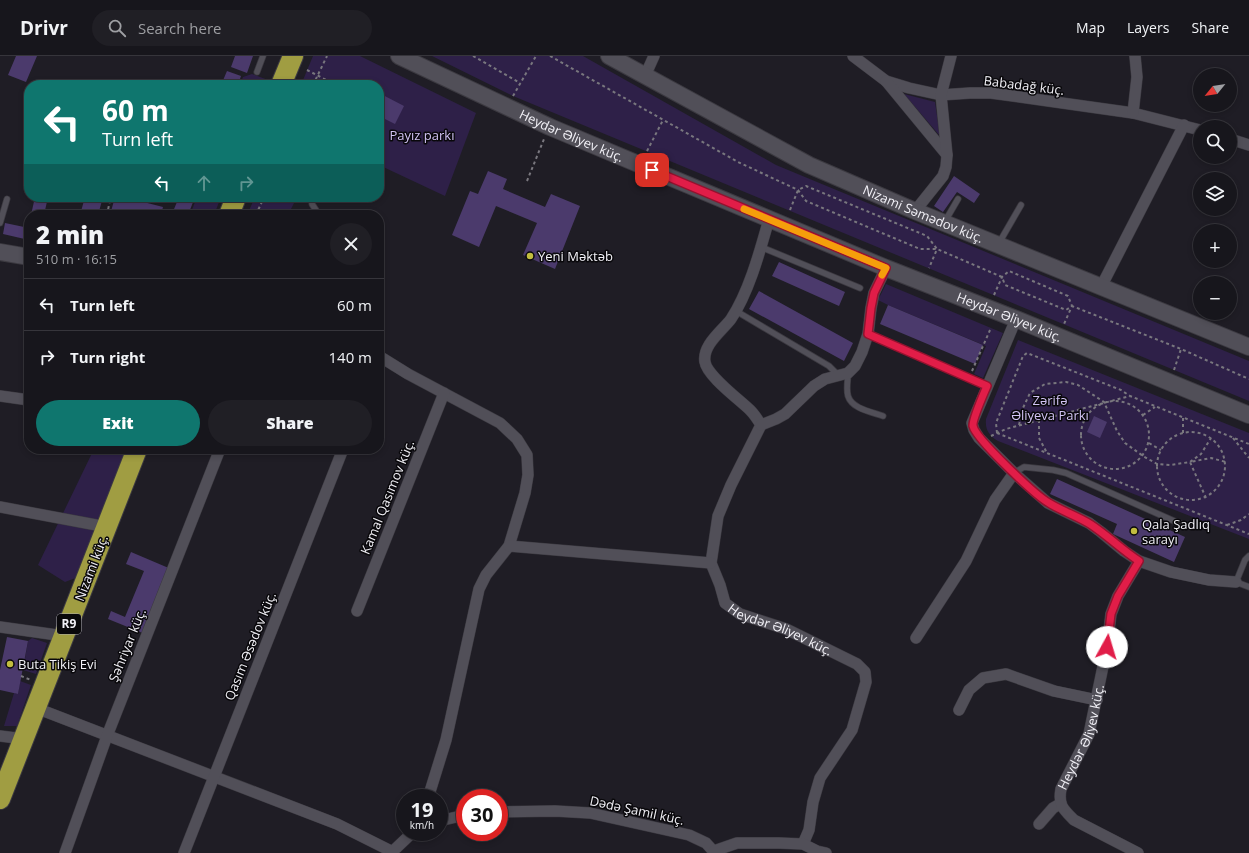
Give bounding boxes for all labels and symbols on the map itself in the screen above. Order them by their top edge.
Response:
north arrow [1193,68,1237,112]
street label: Babadağ küç. [983,71,1065,99]
street label: Heydər Əliyev küç. [516,105,626,166]
park label: Payız parkı [390,126,454,144]
pin [635,153,669,187]
street label: Nizami Səmədov küç. [860,180,986,247]
place label: Yeni Məktəb [538,247,613,265]
marker: Yeni Məktəb [525,251,535,261]
street label: Heydər Əliyev küç. [954,288,1065,346]
park label: Zərifə Əliyeva Parkı [1011,391,1089,424]
street label: Kamal Qasımov küç. [356,437,418,557]
place label: Qala Şadlıq sarayı [1142,515,1210,548]
marker: Qala Şadlıq sarayı [1129,526,1139,536]
street label: Nizami küç. [70,532,112,604]
street label: Qasım Əsədov küç. [220,589,280,703]
street label: Heydər Əliyev küç. [724,599,836,660]
street label: Şəhriyar küç. [104,606,150,684]
road number: R9 [57,614,81,634]
position arrow [1086,626,1128,668]
place label: Buta Tikiş Evi [18,655,97,673]
marker: Buta Tikiş Evi [5,659,15,669]
street label: Heydər Əliyev küç. [1053,683,1108,793]
speed limit sign: 30 [456,789,508,841]
street label: Dədə Şamil küç. [588,791,686,829]

